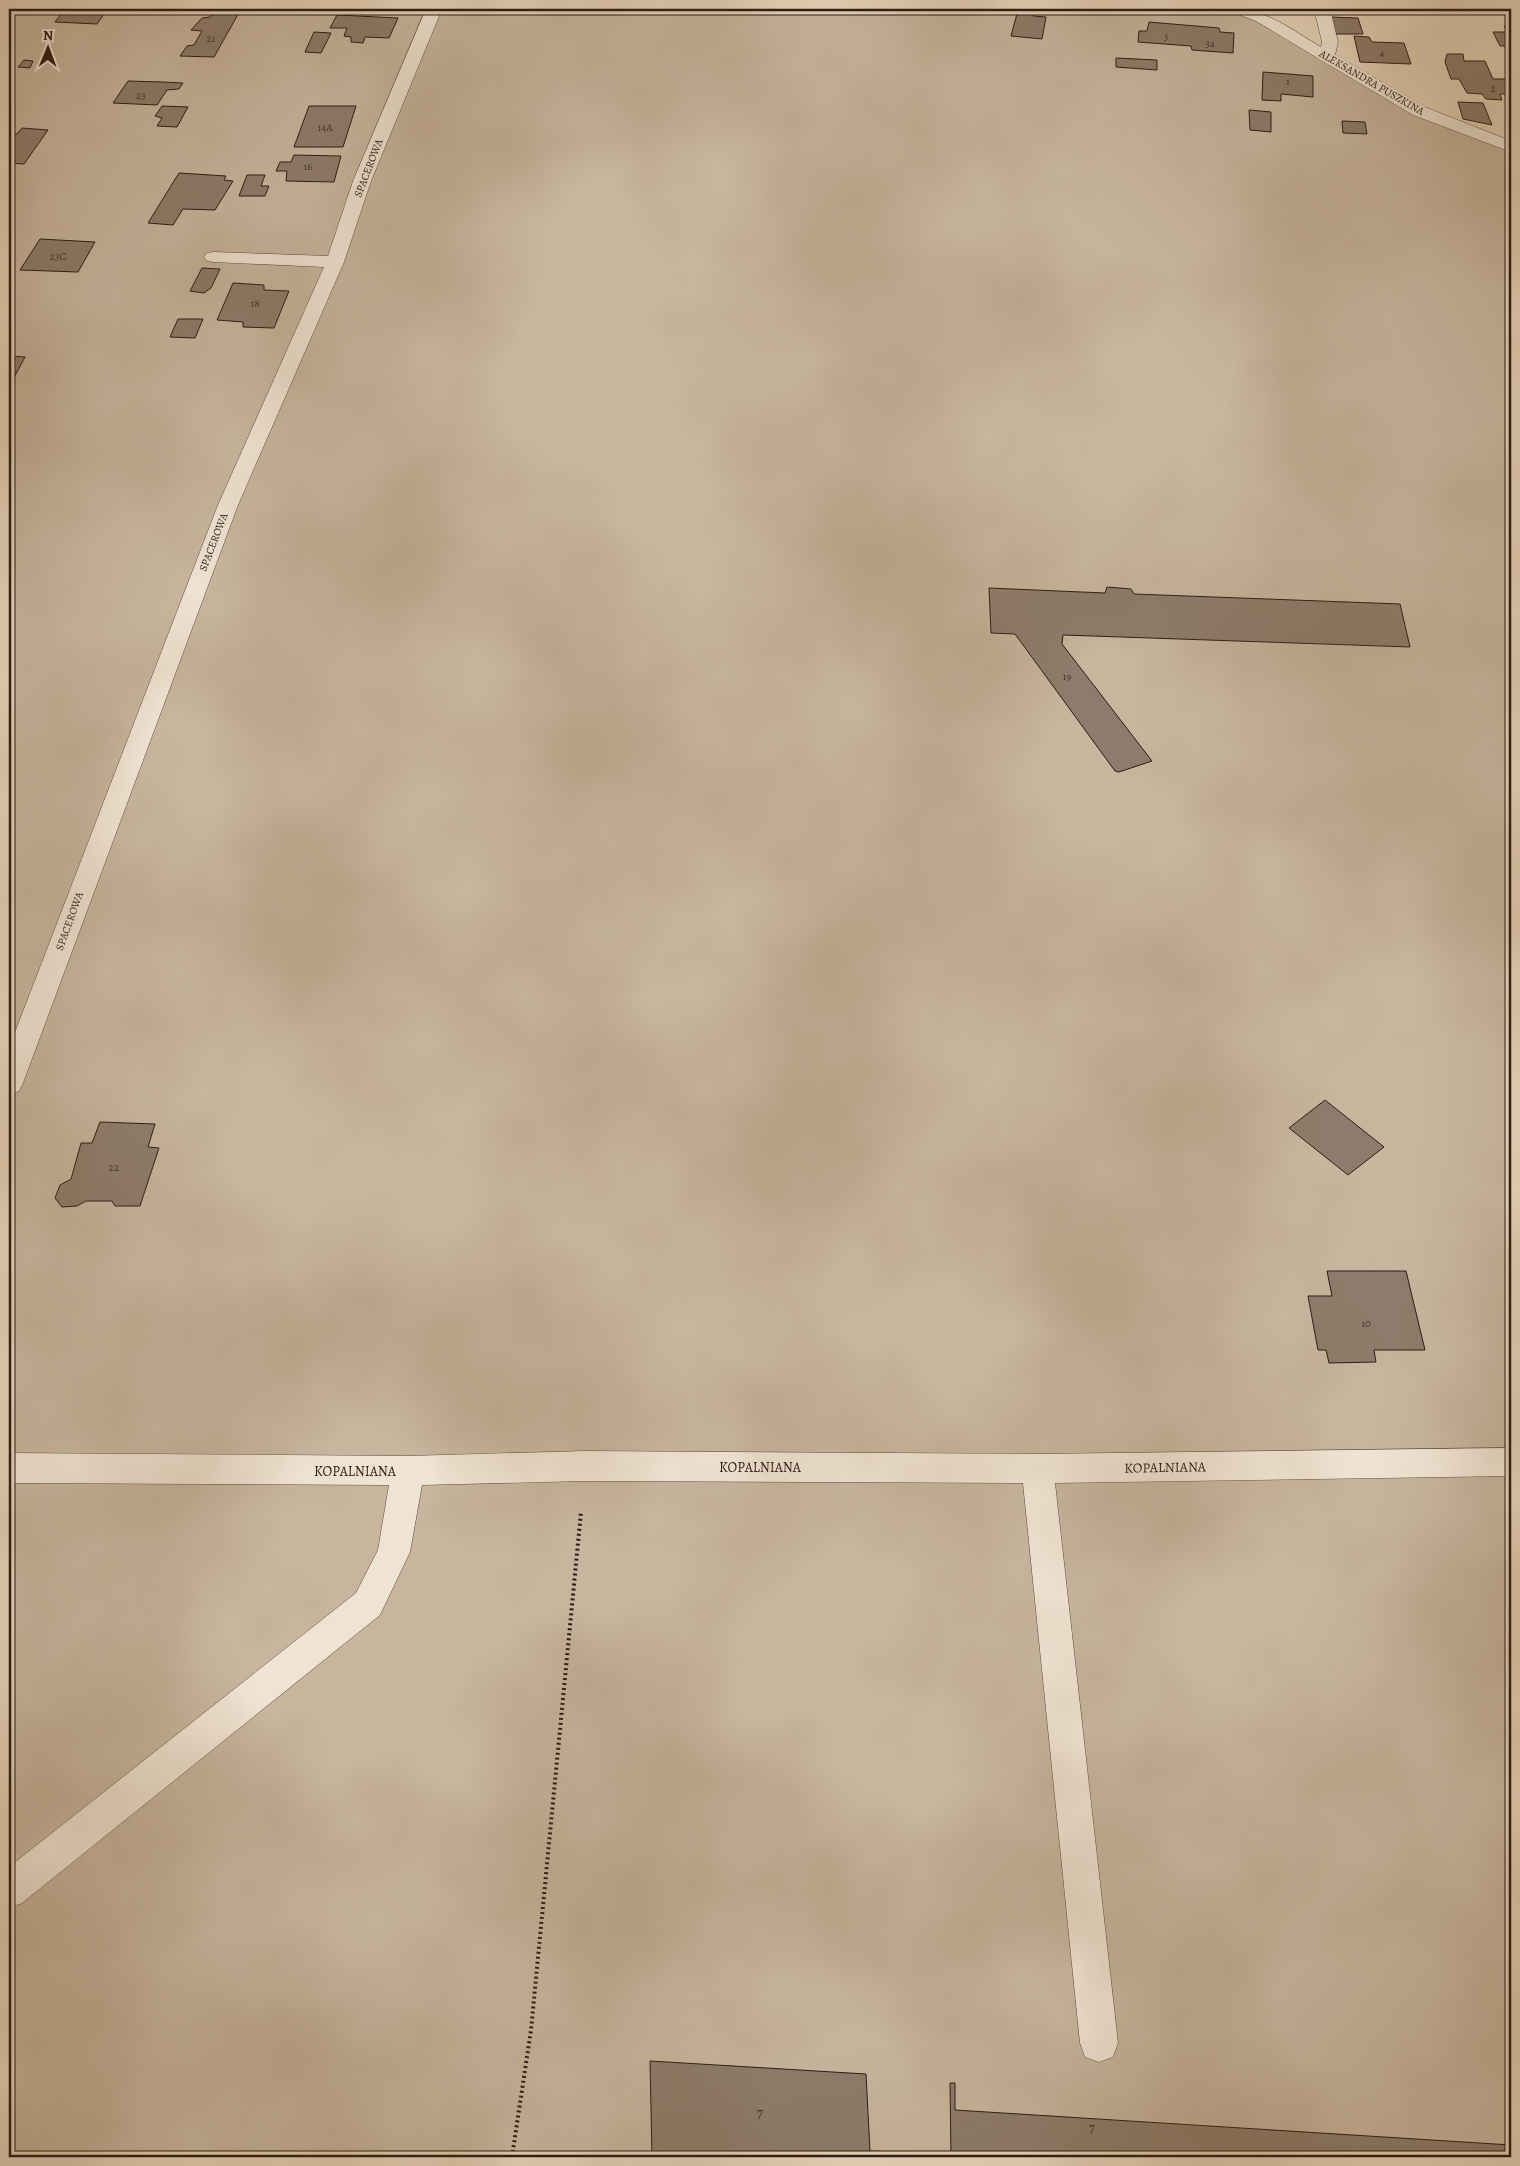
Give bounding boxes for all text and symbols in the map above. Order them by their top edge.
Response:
north arrow [22,22,72,72]
text: N [43,26,53,45]
house number: 3 [1164,29,1168,44]
house number: 21 [207,31,216,46]
house number: 3a [1205,36,1216,51]
street label: ALEKSANDRA PUSZKINA [1316,46,1428,119]
house number: 4 [1380,46,1385,61]
house number: 1 [1286,74,1290,89]
house number: 2 [1490,81,1496,96]
house number: 23 [136,88,146,103]
house number: 14A [317,120,333,135]
street label: SPACEROWA [350,136,387,200]
house number: 16 [304,159,312,174]
house number: 23C [50,249,66,264]
house number: 18 [250,296,260,311]
street label: SPACEROWA [195,510,232,574]
house number: 19 [1063,669,1071,684]
street label: SPACEROWA [52,889,87,953]
house number: 22 [109,1160,119,1175]
house number: 10 [1361,1316,1371,1331]
street label: KOPALNIANA [1124,1457,1207,1478]
street label: KOPALNIANA [719,1458,802,1477]
street label: KOPALNIANA [314,1462,397,1481]
house number: 7 [757,2104,763,2123]
house number: 7 [1089,2119,1095,2138]

